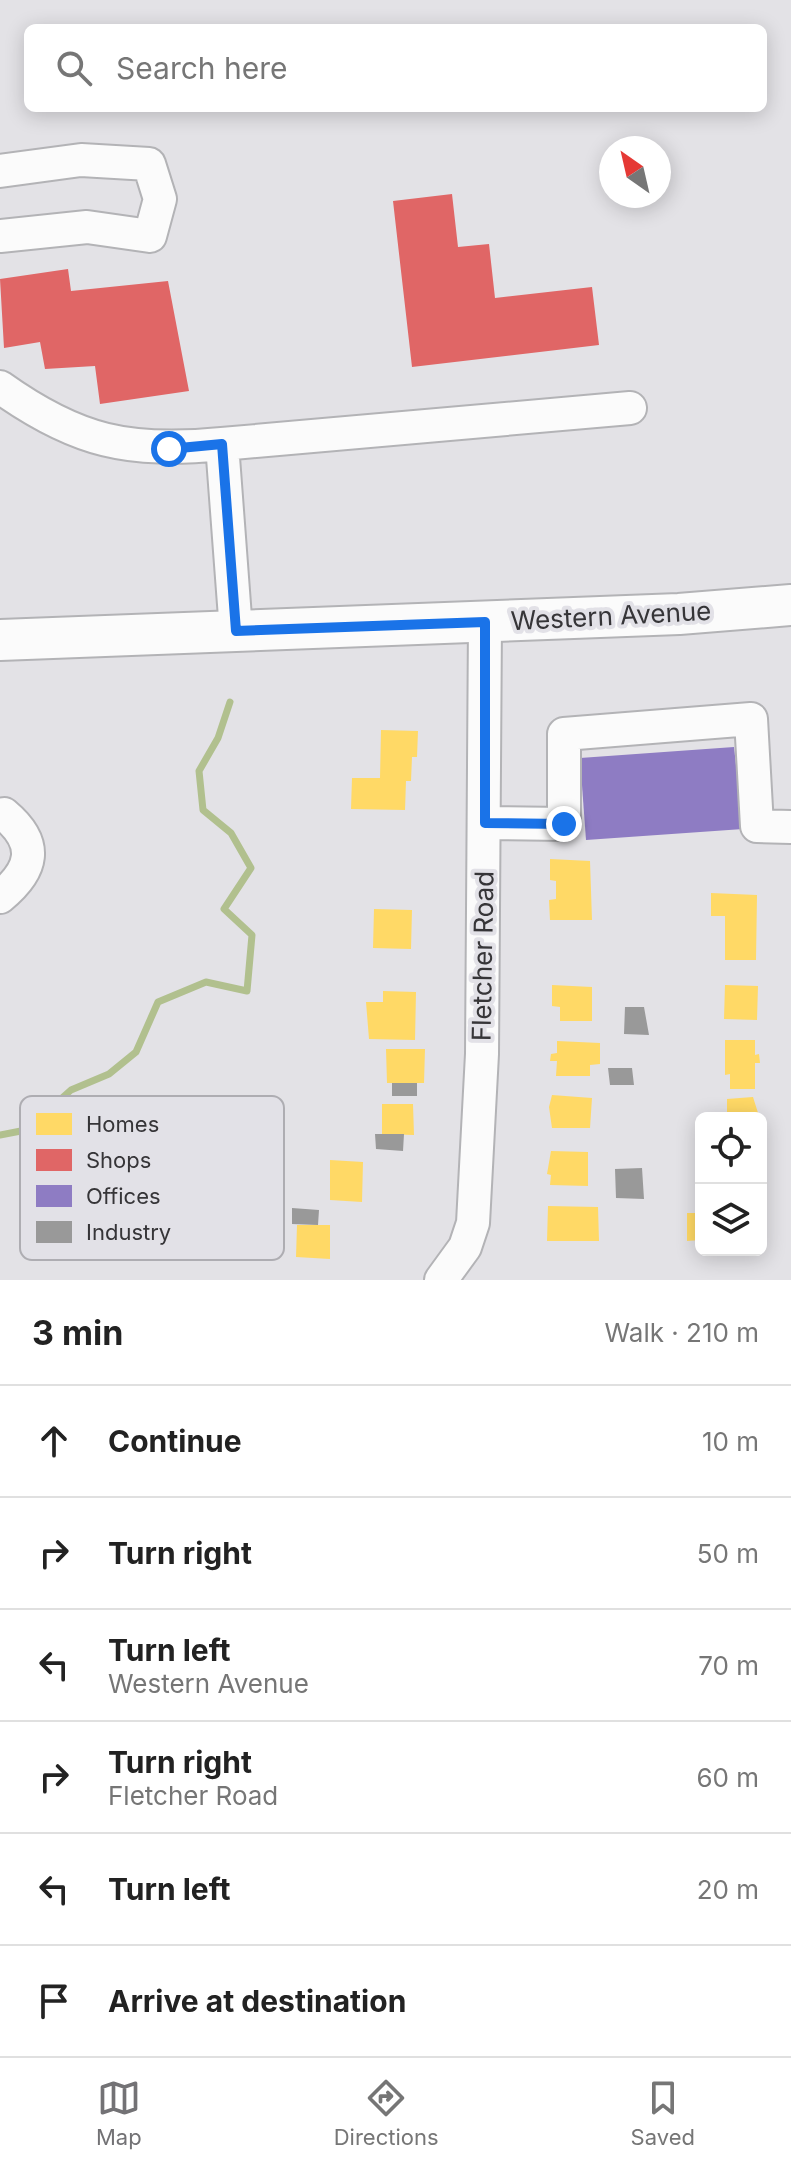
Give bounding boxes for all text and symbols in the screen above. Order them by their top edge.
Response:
search box [24,24,767,112]
icon: search [52,46,96,90]
text: Search here [116,50,288,86]
north arrow [599,136,671,208]
route start [151,431,187,467]
street label: Western Avenue [510,595,712,636]
route end [546,806,582,842]
street label: Fletcher Road [466,871,499,1041]
legend [20,1096,284,1260]
text: Homes [86,1111,159,1137]
map controls [695,1112,767,1256]
button: locate [695,1112,767,1184]
text: Shops [86,1147,151,1173]
text: Offices [86,1183,161,1209]
button: layers [695,1184,767,1256]
text: Industry [86,1219,171,1245]
text: 3 min [32,1312,123,1353]
text: Walk · 210 m [604,1317,759,1348]
icon: ahead [32,1419,76,1463]
text: Continue [108,1423,242,1459]
text: 10 m [702,1426,759,1457]
icon: right [32,1531,76,1575]
text: Turn right [108,1535,252,1571]
text: 50 m [697,1538,759,1569]
text: Turn left [108,1632,230,1668]
icon: left [32,1643,76,1687]
text: 70 m [698,1650,759,1681]
text: Western Avenue [108,1668,309,1699]
text: Turn right [108,1744,252,1780]
icon: right [32,1755,76,1799]
text: 60 m [696,1762,759,1793]
text: Fletcher Road [108,1780,278,1811]
icon: left [32,1867,76,1911]
text: Turn left [108,1871,230,1907]
text: 20 m [697,1874,759,1905]
icon: arrive [32,1979,76,2023]
text: Arrive at destination [108,1983,406,2019]
tab: Map [96,2076,142,2150]
tab: Directions [334,2076,439,2150]
tab: Saved [631,2076,695,2150]

